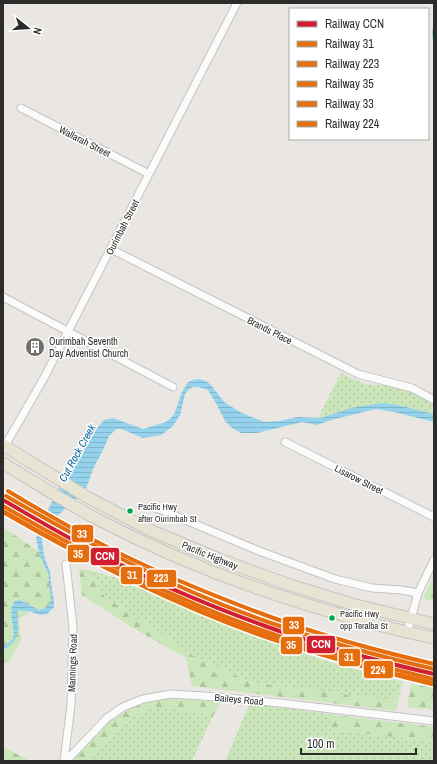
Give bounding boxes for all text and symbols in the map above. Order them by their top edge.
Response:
north arrow [8,8,48,48]
legend [289,8,429,140]
text: Railway CCN [325,16,384,32]
text: N [30,26,45,36]
text: Railway 31 [325,36,374,52]
text: Railway 223 [325,56,379,72]
text: Railway 35 [325,76,374,92]
text: Railway 33 [325,96,374,112]
text: Railway 224 [325,116,380,132]
street label: Wallarah Street [57,123,113,160]
street label: Ourimbah Street [103,197,142,257]
street label: Brands Place [245,314,295,348]
place label: Ourimbah Seventh Day Adventist Church [49,335,128,360]
building icon: Ourimbah Seventh Day Adventist Church [24,336,46,358]
water label: Cut Rock Creek [55,421,99,484]
street label: Lisarow Street [332,462,386,498]
place label: Pacific Hwy after Ourimbah St [138,501,197,525]
marker: Pacific Hwy after Ourimbah St [125,506,135,516]
line badge: 33 [71,524,94,543]
text: 33 [77,527,87,541]
street label: Pacific Highway [180,538,241,573]
line badge: 35 [67,544,90,563]
text: 35 [73,547,83,561]
line badge: CCN [90,547,120,566]
text: CCN [95,549,115,563]
line badge: 31 [120,566,143,585]
text: 31 [127,568,137,582]
line badge: 223 [146,569,177,588]
text: 223 [153,571,169,585]
place label: Pacific Hwy opp Teralba St [340,608,387,632]
marker: Pacific Hwy opp Teralba St [327,613,337,623]
line badge: 33 [282,616,305,635]
text: 33 [289,618,299,632]
street label: Mannings Road [65,634,80,692]
line badge: CCN [306,635,336,654]
line badge: 35 [280,636,303,655]
text: CCN [311,637,331,651]
text: 35 [286,638,296,652]
line badge: 31 [338,648,361,667]
text: 31 [344,650,354,664]
line badge: 224 [363,660,394,679]
text: 224 [370,663,386,677]
street label: Baileys Road [214,691,264,708]
scale bar [301,730,416,756]
text: 100 m [307,736,334,752]

